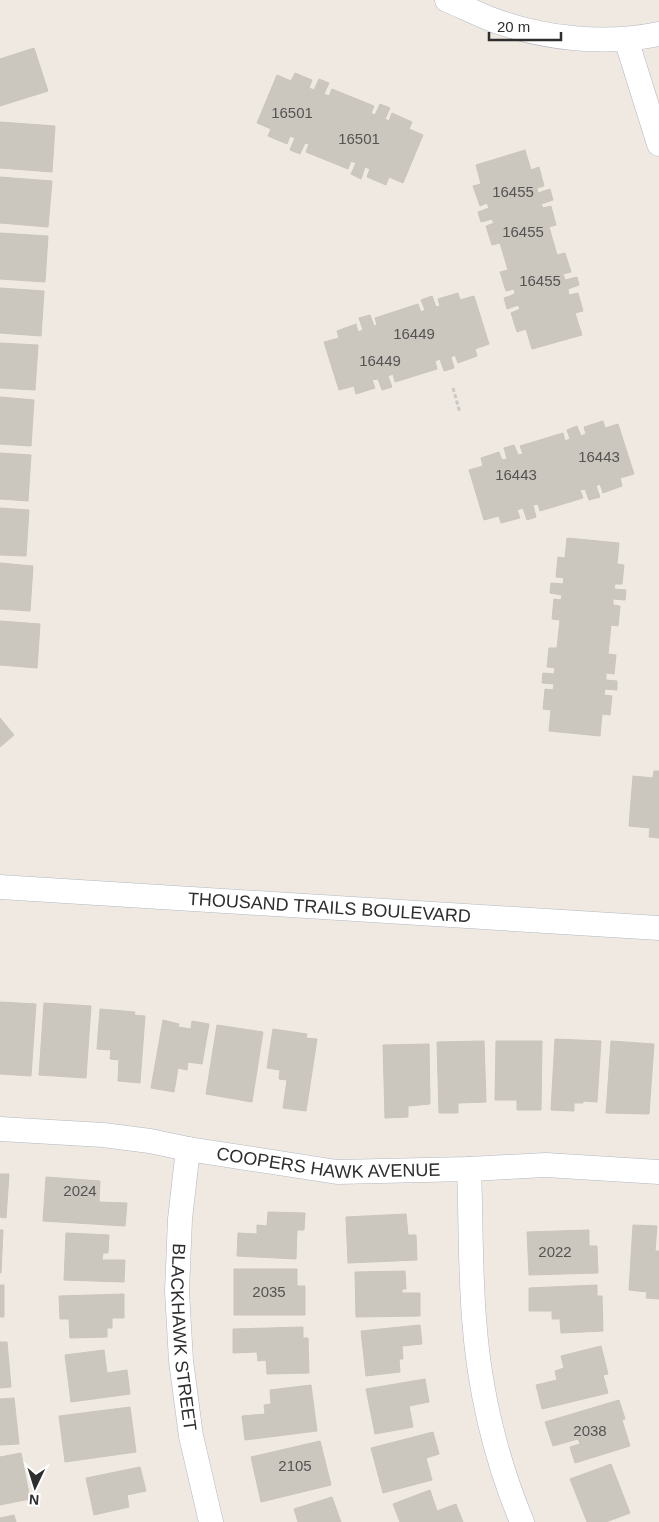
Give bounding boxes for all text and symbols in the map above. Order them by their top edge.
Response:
scale bar [489,10,562,42]
text: 20 m [497,18,530,35]
house number: 16501 [271,104,313,121]
house number: 16501 [338,130,380,147]
house number: 16455 [492,183,534,200]
house number: 16455 [502,223,544,240]
house number: 16455 [519,272,561,289]
house number: 16449 [393,325,435,342]
house number: 16449 [359,352,401,369]
house number: 16443 [578,448,620,465]
house number: 16443 [495,466,537,483]
street label: THOUSAND TRAILS BOULEVARD [187,889,471,926]
street label: COOPERS HAWK AVENUE [215,1144,441,1182]
house number: 2024 [63,1182,97,1199]
street label: BLACKHAWK STREET [167,1243,200,1432]
house number: 2022 [538,1243,572,1260]
house number: 2035 [252,1283,286,1300]
house number: 2038 [573,1422,607,1439]
house number: 2105 [278,1457,312,1474]
north arrow [10,1462,60,1512]
text: N [28,1492,40,1508]

